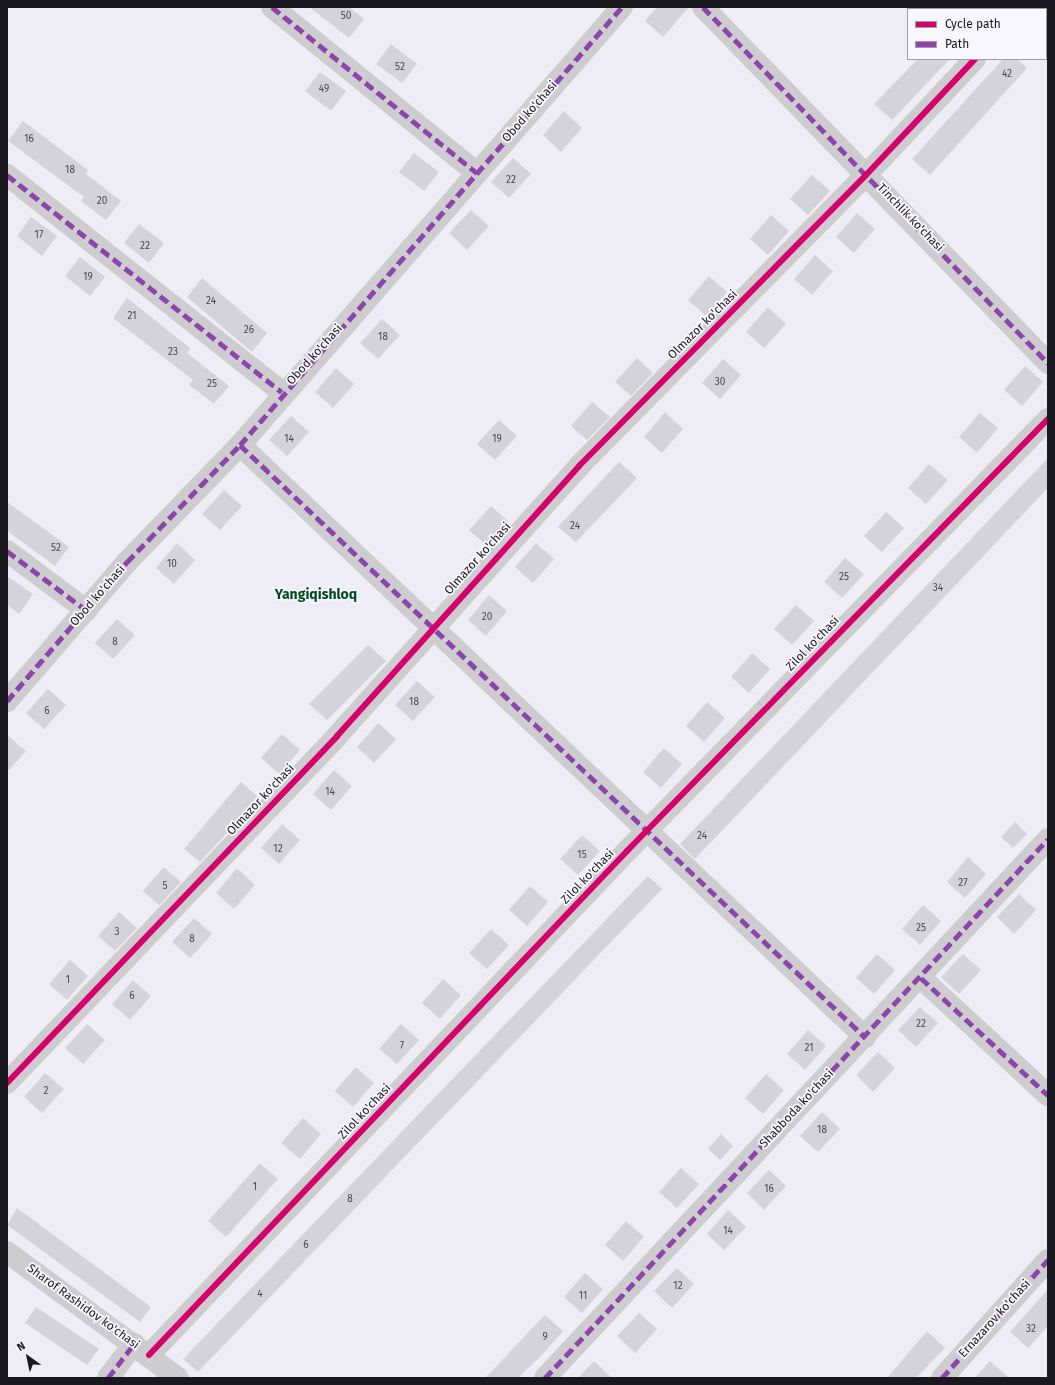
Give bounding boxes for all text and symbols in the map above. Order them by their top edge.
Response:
legend [907,8,1047,60]
house number: 50 [341,11,351,23]
text: Cycle path [945,17,1001,31]
text: Path [945,37,969,51]
house number: 52 [395,62,405,74]
house number: 42 [1002,69,1012,81]
street label: Obod ko'chasi [500,78,560,146]
house number: 49 [319,84,329,96]
house number: 16 [24,134,34,146]
house number: 18 [65,165,75,177]
house number: 22 [506,175,516,187]
street label: Tinchlik ko'chasi [874,181,946,255]
house number: 20 [97,196,107,208]
house number: 17 [35,230,43,242]
house number: 22 [140,241,150,253]
house number: 19 [83,272,93,284]
street label: Olmazor ko'chasi [665,287,741,363]
house number: 24 [206,296,216,308]
house number: 21 [127,311,137,323]
street label: Obod ko'chasi [284,322,346,388]
house number: 26 [244,325,254,337]
house number: 18 [378,332,388,344]
house number: 23 [168,347,178,359]
house number: 30 [715,377,725,389]
house number: 25 [207,379,217,391]
house number: 14 [284,434,294,446]
house number: 19 [492,434,502,446]
street label: Olmazor ko'chasi [442,520,514,598]
house number: 24 [570,521,580,533]
house number: 52 [51,543,61,555]
house number: 10 [167,559,177,571]
street label: Obod ko'chasi [68,562,128,630]
house number: 25 [839,572,849,584]
house number: 34 [933,583,943,595]
district label: Yangiqishloq [275,587,357,603]
house number: 20 [482,612,492,624]
street label: Zilol ko'chasi [783,614,843,674]
house number: 8 [112,637,118,649]
house number: 18 [409,697,419,709]
house number: 6 [44,706,50,718]
street label: Olmazor ko'chasi [224,761,298,839]
house number: 14 [325,787,335,799]
house number: 24 [697,831,707,843]
house number: 12 [273,844,283,856]
street label: Zilol ko'chasi [558,847,618,907]
house number: 15 [577,850,587,862]
house number: 27 [958,878,968,890]
house number: 5 [162,881,168,893]
house number: 25 [916,923,926,935]
house number: 3 [115,927,119,939]
house number: 8 [189,934,195,946]
house number: 1 [66,975,70,987]
house number: 6 [129,991,135,1003]
house number: 22 [916,1019,926,1031]
house number: 7 [400,1041,404,1053]
house number: 21 [804,1043,814,1055]
street label: Shabboda ko'chasi [757,1067,837,1151]
street label: Zilol ko'chasi [336,1081,394,1143]
house number: 2 [44,1086,48,1098]
house number: 18 [817,1125,827,1137]
house number: 1 [253,1182,257,1194]
house number: 16 [764,1184,774,1196]
house number: 8 [347,1194,353,1206]
house number: 14 [723,1226,733,1238]
house number: 6 [303,1240,309,1252]
street label: Sharof Rashidov ko'chasi [24,1262,142,1352]
street label: Ernazarov ko'chasi [956,1277,1034,1361]
house number: 12 [673,1281,683,1293]
house number: 4 [257,1289,263,1301]
house number: 11 [579,1291,587,1303]
house number: 32 [1026,1324,1036,1336]
house number: 9 [542,1332,548,1344]
north arrow [8,1337,48,1377]
text: N [15,1339,28,1354]

